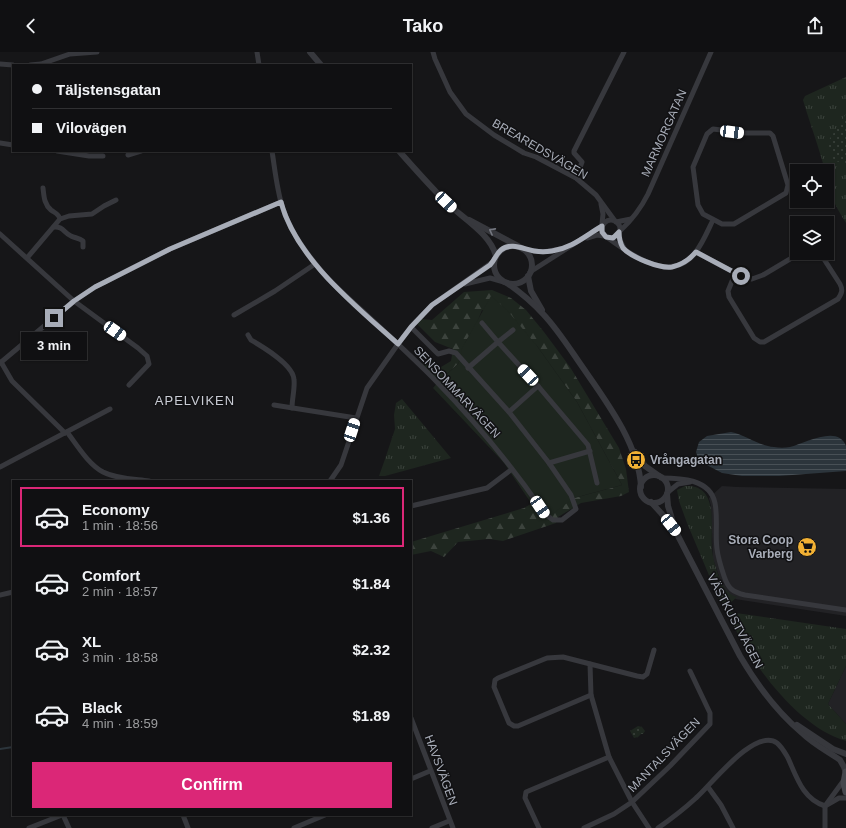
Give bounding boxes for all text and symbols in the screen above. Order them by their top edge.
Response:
icon: back [20,15,42,37]
icon: share [804,15,826,37]
text: Tako [403,16,443,36]
text: Täljstensgatan [56,81,161,98]
street label: MARMORGATAN [638,87,690,179]
street label: BREAREDSVÄGEN [490,116,590,182]
text: Vilovägen [56,119,127,136]
car [719,125,745,139]
map controls [790,164,834,260]
button: locate [790,164,834,208]
car [433,189,459,215]
button: layers [790,216,834,260]
one-way arrow [489,229,496,236]
route start [732,267,750,285]
route end [45,309,63,327]
car [102,319,128,343]
callout: 3 min [21,332,87,360]
text: 3 min [37,338,71,353]
street label: SENSOMMARVÄGEN [411,343,503,441]
car [515,362,541,388]
district label: APELVIKEN [155,393,235,408]
car [343,417,361,443]
bus stop icon: Vrångagatan [625,449,647,471]
place label: Vrångagatan [650,453,722,467]
car [528,494,552,520]
icon: car [34,499,70,535]
text: Economy [82,501,150,518]
text: $1.36 [352,509,390,526]
car [659,512,683,538]
text: 1 min · 18:56 [82,518,158,533]
place label: Stora Coop Varberg [728,533,793,561]
supermarket icon: Stora Coop Varberg [796,536,818,558]
icon: car [34,565,70,601]
text: Comfort [82,567,140,584]
street label: VÄSTKUSTVÄGEN [704,571,766,671]
text: $1.84 [352,575,390,592]
text: 2 min · 18:57 [82,584,158,599]
icon: car [34,631,70,667]
text: XL [82,633,101,650]
text: $2.32 [352,641,390,658]
text: 3 min · 18:58 [82,650,158,665]
icon: car [34,697,70,733]
text: Black [82,699,122,716]
text: $1.89 [352,707,390,724]
street label: MANTALSVÄGEN [625,715,703,795]
text: 4 min · 18:59 [82,716,158,731]
street label: HAVSVÄGEN [422,733,460,807]
button: Confirm [32,762,392,808]

